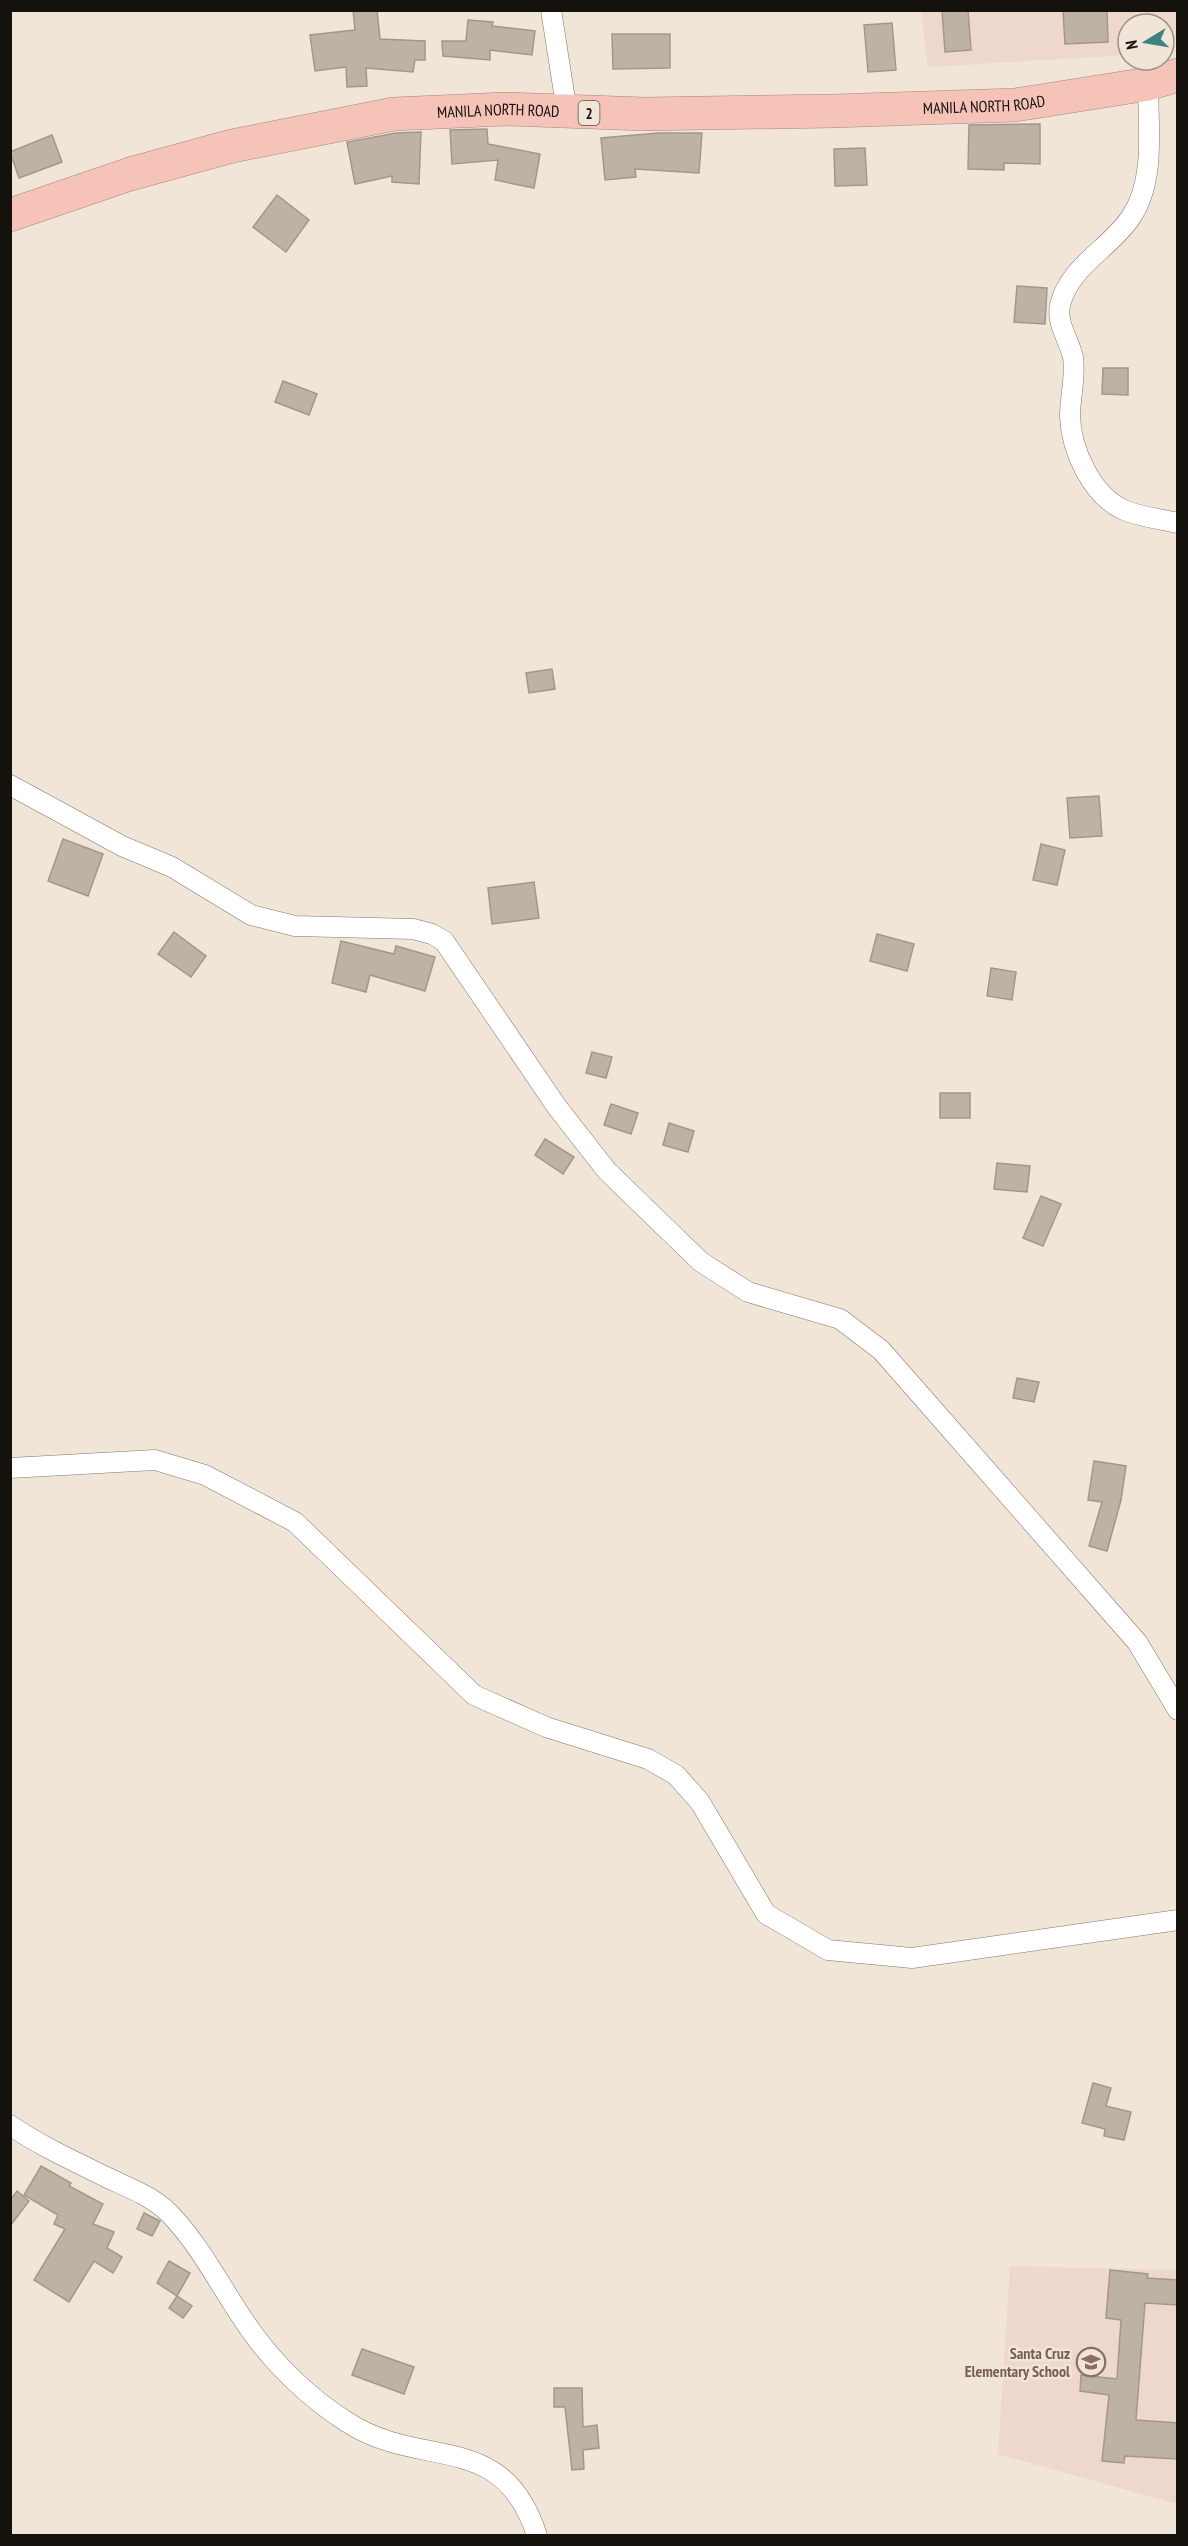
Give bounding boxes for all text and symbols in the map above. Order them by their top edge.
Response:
north arrow [1116,12,1176,72]
text: N [1121,39,1142,51]
street label: MANILA NORTH ROAD [922,90,1046,118]
street label: MANILA NORTH ROAD [437,99,560,122]
road number: 2 [578,101,600,125]
place label: Santa Cruz Elementary School [965,2343,1070,2381]
school or university icon: Santa Cruz Elementary School [1075,2346,1107,2378]

